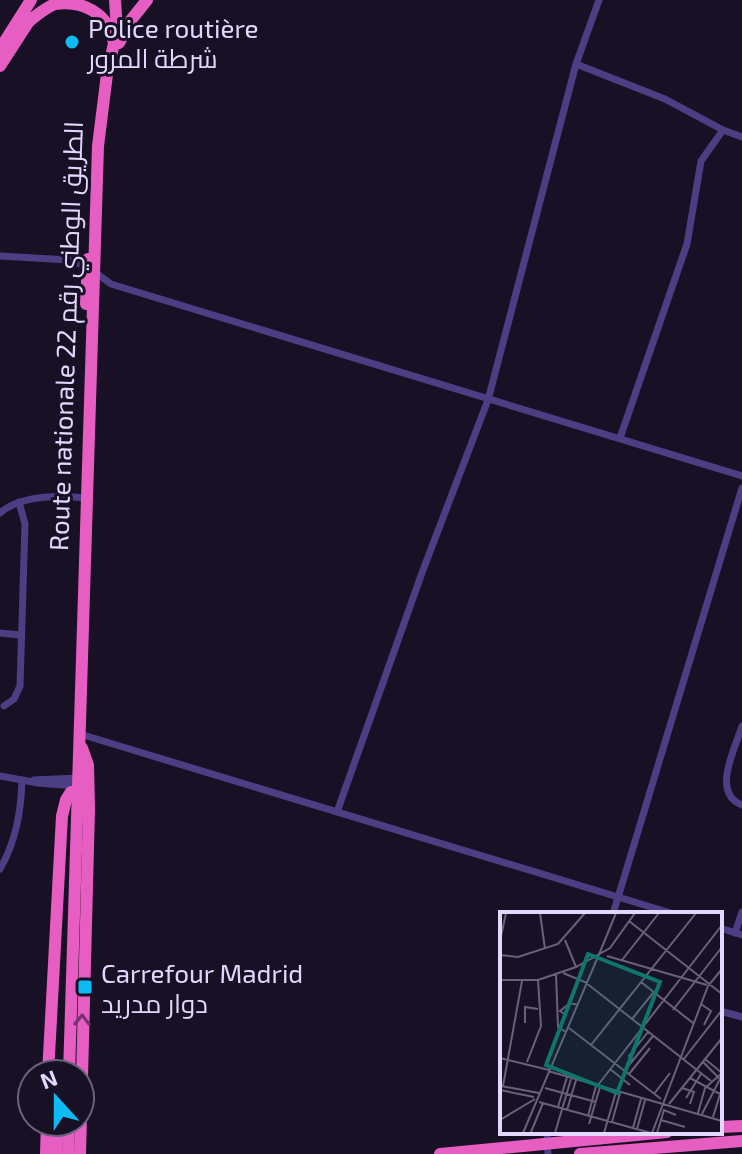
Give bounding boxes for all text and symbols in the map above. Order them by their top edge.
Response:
place label: Police routière شرطة المرور [86,12,258,74]
marker: Police routière شرطة المرور [63,33,81,51]
street label: Route nationale 22 الطريق الوطني رقم [42,121,95,552]
inset map [500,912,722,1134]
place label: Carrefour Madrid دوار مدريد [101,957,303,1019]
marker: Carrefour Madrid دوار مدريد [76,978,94,996]
one-way arrow [73,1013,91,1026]
north arrow [16,1058,96,1138]
text: N [36,1063,61,1093]

